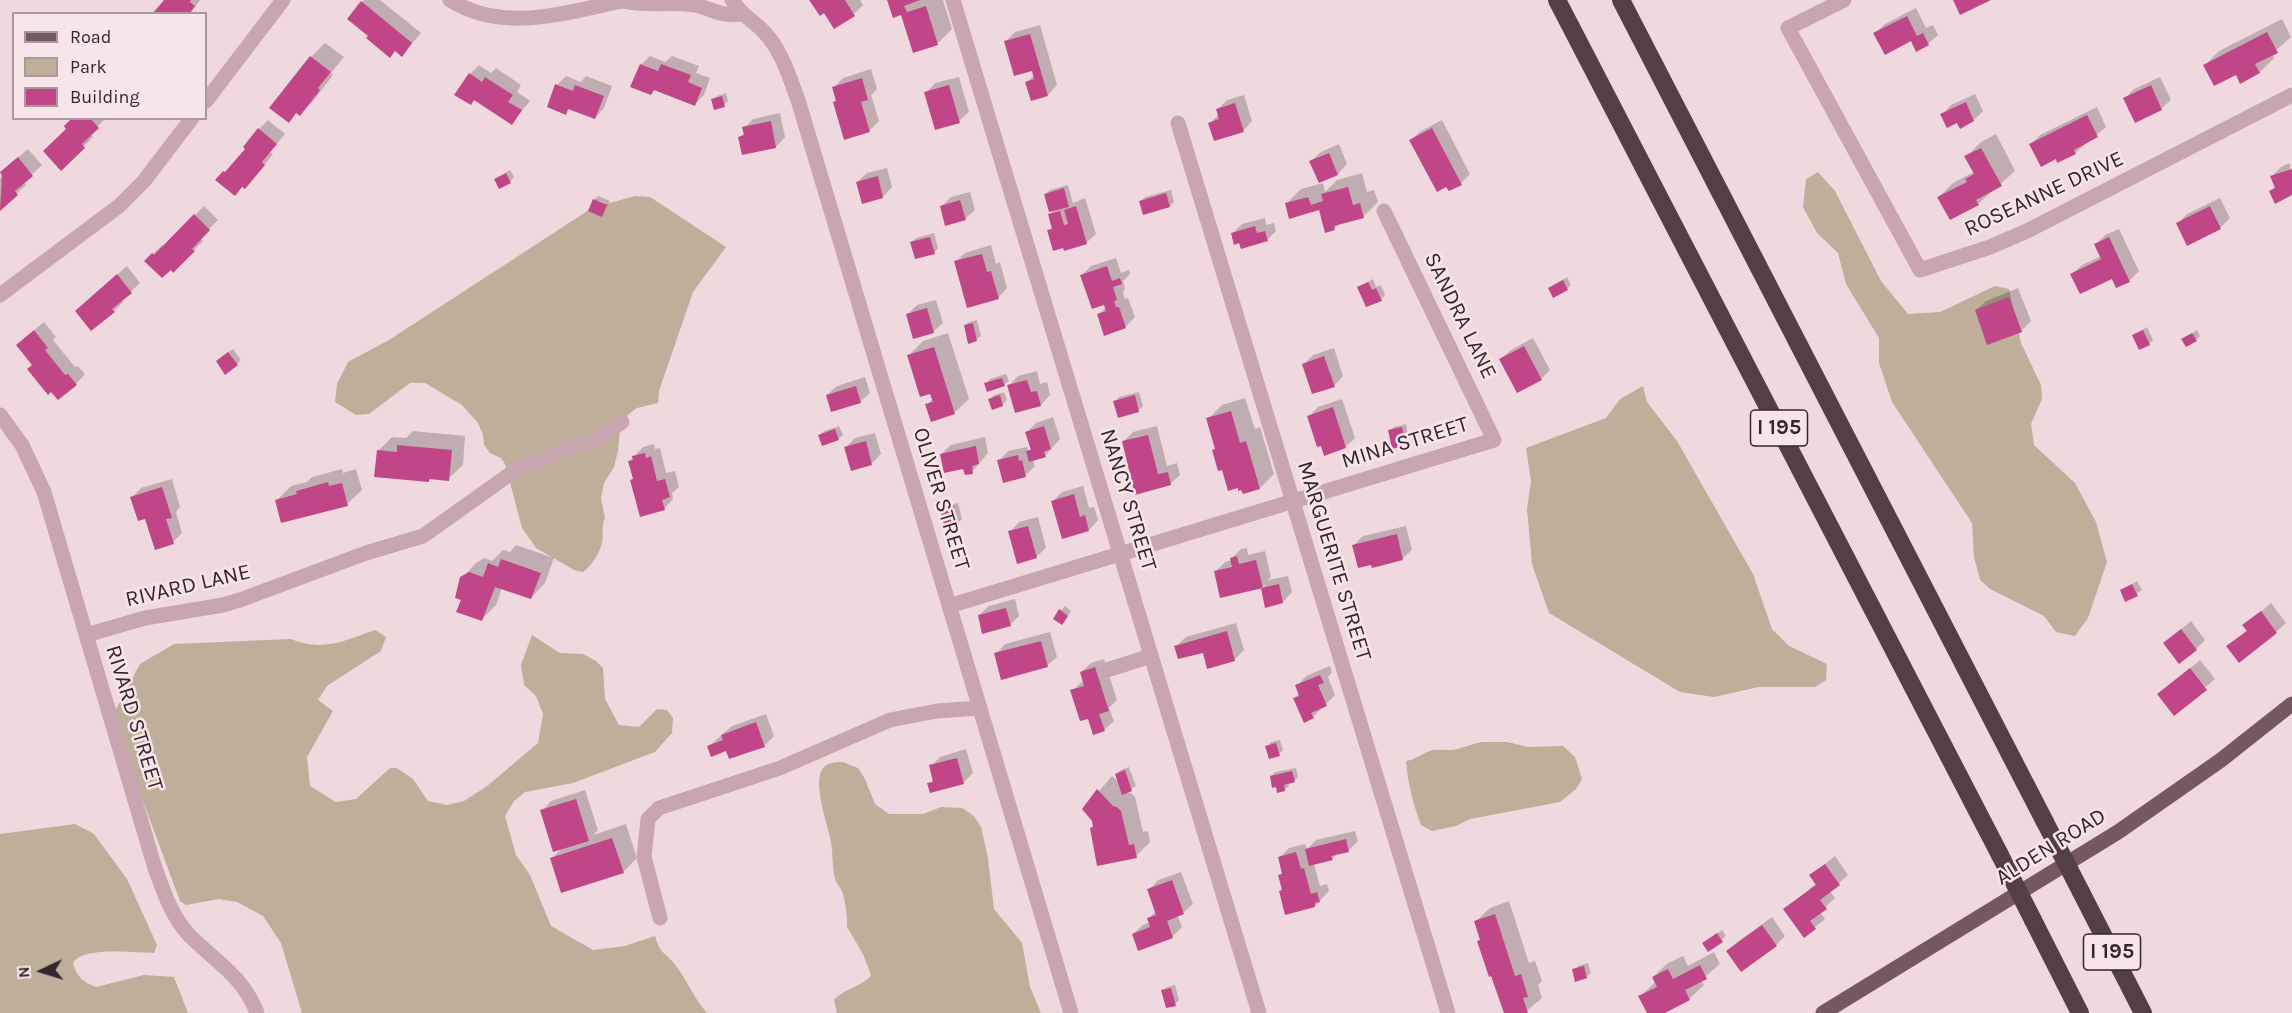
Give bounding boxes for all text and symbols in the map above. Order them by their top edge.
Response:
legend [12,12,207,120]
text: Road [70,26,111,48]
text: Park [70,56,107,78]
text: Building [70,86,140,108]
street label: ROSEANNE DRIVE [1960,146,2128,242]
street label: SANDRA LANE [1418,249,1502,383]
road number: I 195 [1750,410,1808,446]
street label: MINA STREET [1338,411,1472,475]
street label: OLIVER STREET [907,425,975,573]
street label: NANCY STREET [1094,426,1162,574]
street label: MARGUERITE STREET [1291,458,1377,664]
street label: RIVARD LANE [123,559,253,613]
street label: RIVARD STREET [99,642,169,794]
street label: ALDEN ROAD [1991,803,2111,891]
road number: I 195 [2084,934,2140,970]
north arrow [12,941,72,1001]
text: N [14,966,33,979]

